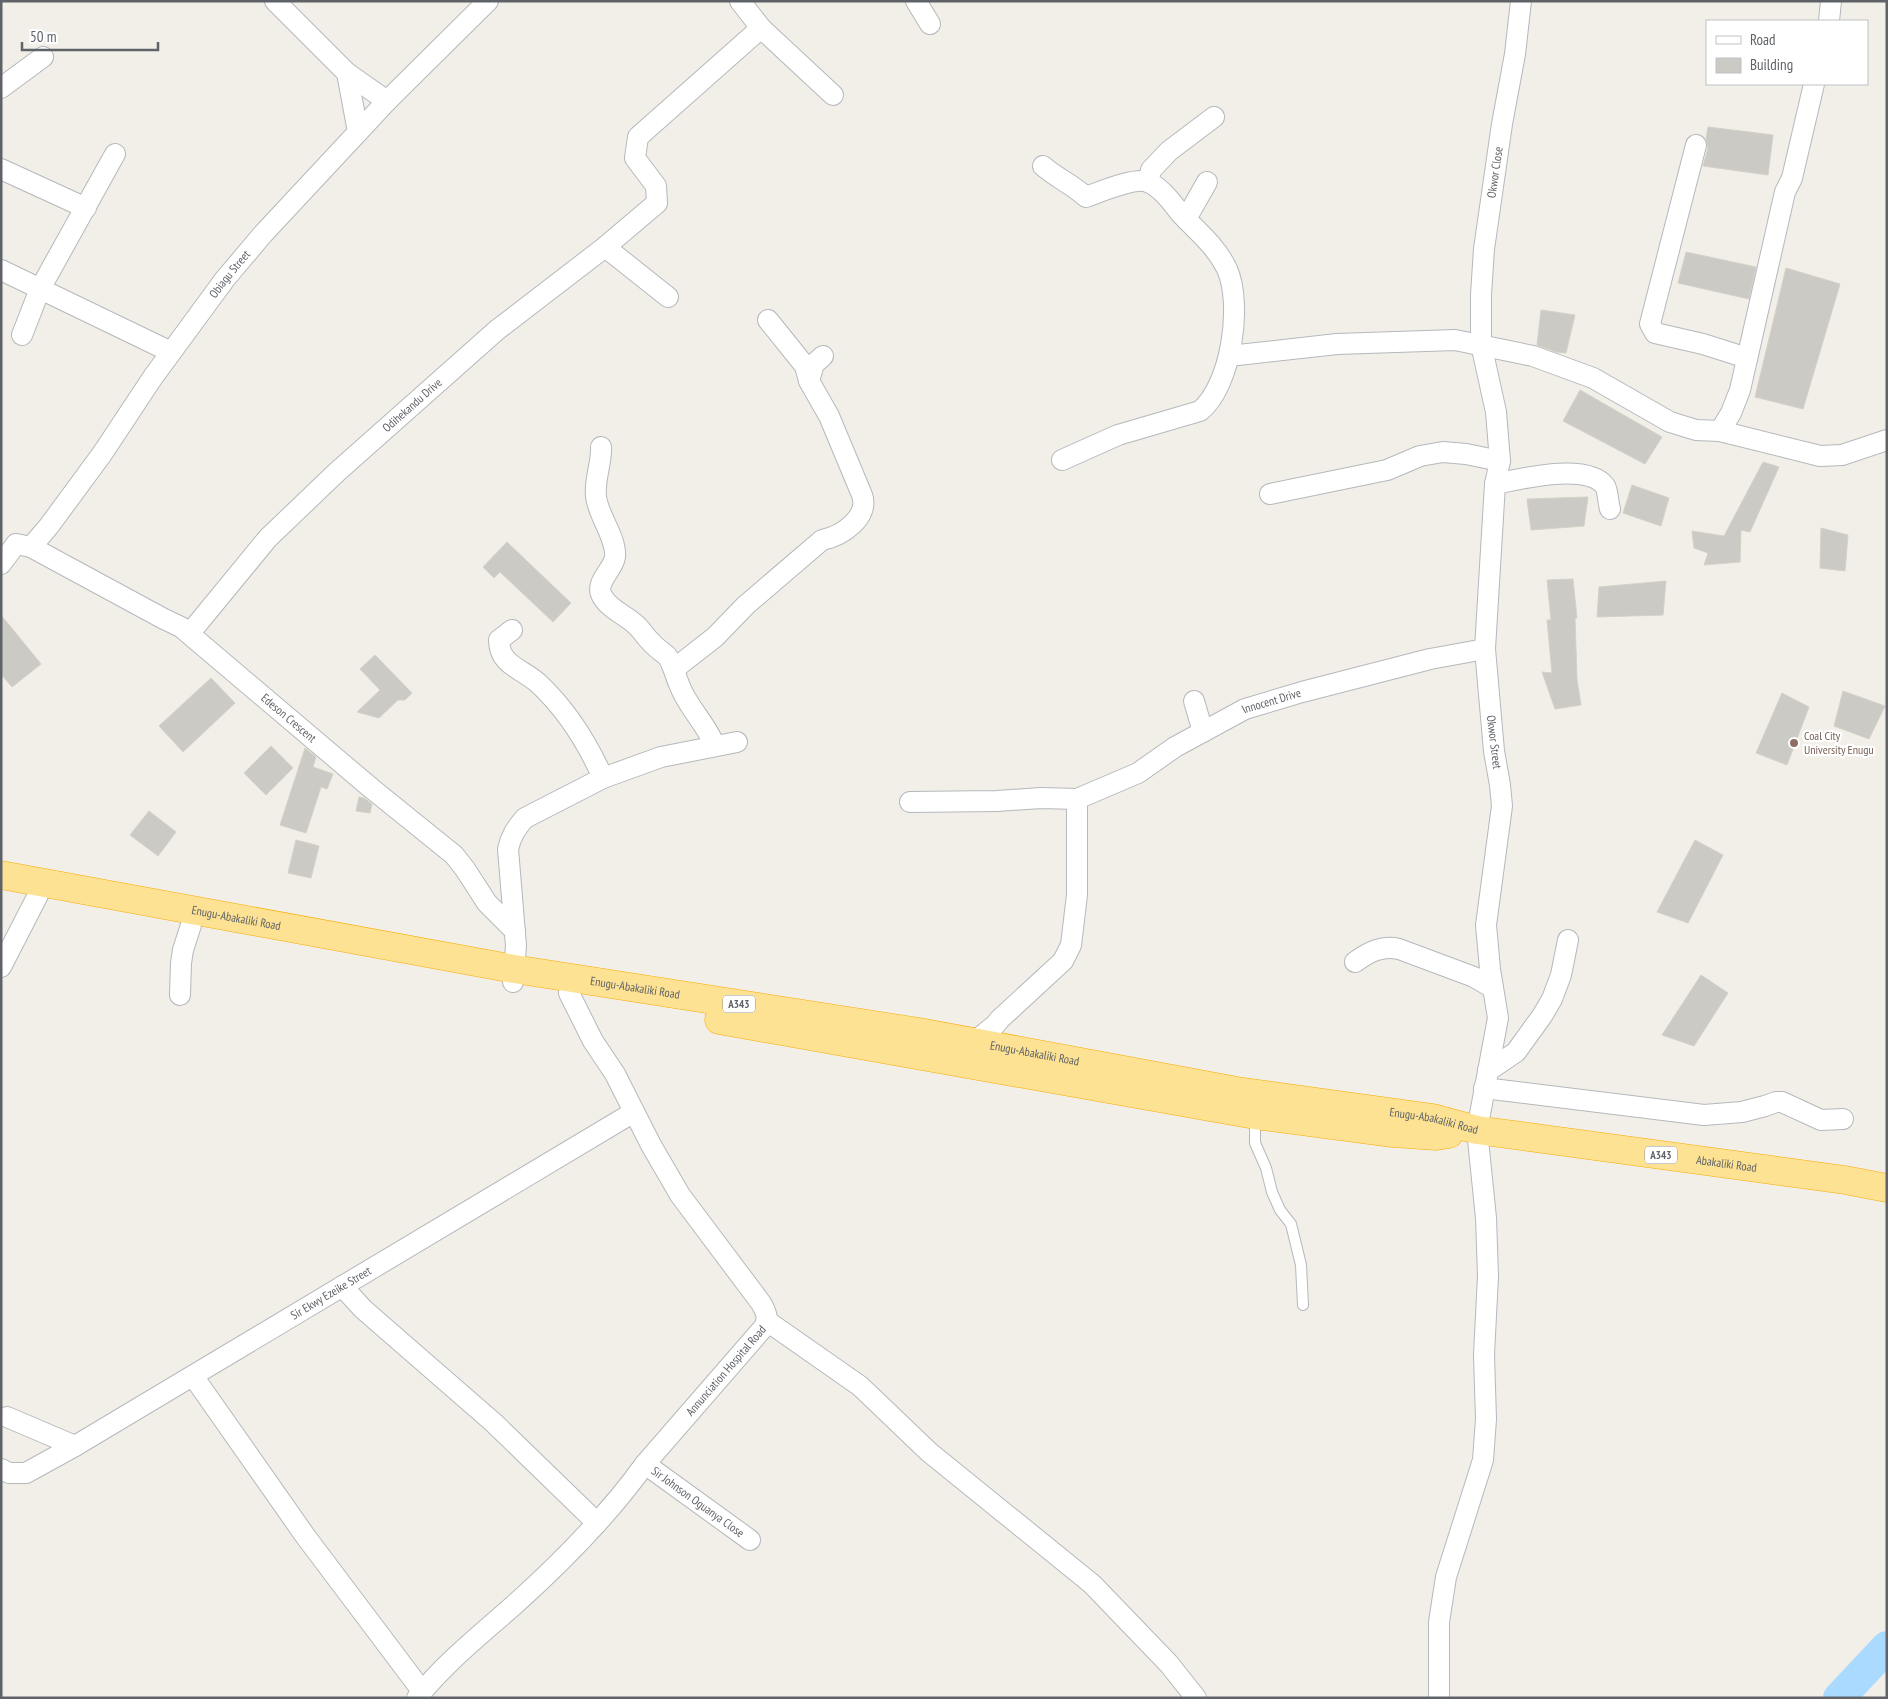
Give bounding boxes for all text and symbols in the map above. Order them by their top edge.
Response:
scale bar [22,20,159,52]
legend [1706,20,1868,85]
text: 50 m [30,27,56,46]
text: Road [1750,30,1776,49]
text: Building [1750,55,1793,74]
street label: Okwor Close [1483,146,1506,199]
street label: Obiagu Street [206,246,254,301]
street label: Odihekandu Drive [379,375,445,435]
street label: Innocent Drive [1239,685,1303,716]
street label: Edeson Crescent [258,690,320,746]
street label: Okwor Street [1484,714,1505,770]
place label: Coal City University Enugu [1804,728,1874,757]
marker: Coal City University Enugu [1788,737,1800,749]
street label: Enugu-Abakaliki Road [190,902,282,933]
street label: Enugu-Abakaliki Road [589,973,681,1002]
road number: A343 [723,996,755,1012]
street label: Enugu-Abakaliki Road [989,1037,1081,1069]
street label: Enugu-Abakaliki Road [1389,1104,1480,1137]
road number: A343 [1645,1146,1677,1164]
street label: Abakaliki Road [1695,1152,1758,1175]
street label: Sir Ekwy Ezeike Street [288,1262,374,1322]
street label: Annunciation Hospital Road [682,1322,769,1419]
street label: Sir Johnson Oguanya Close [649,1463,747,1540]

